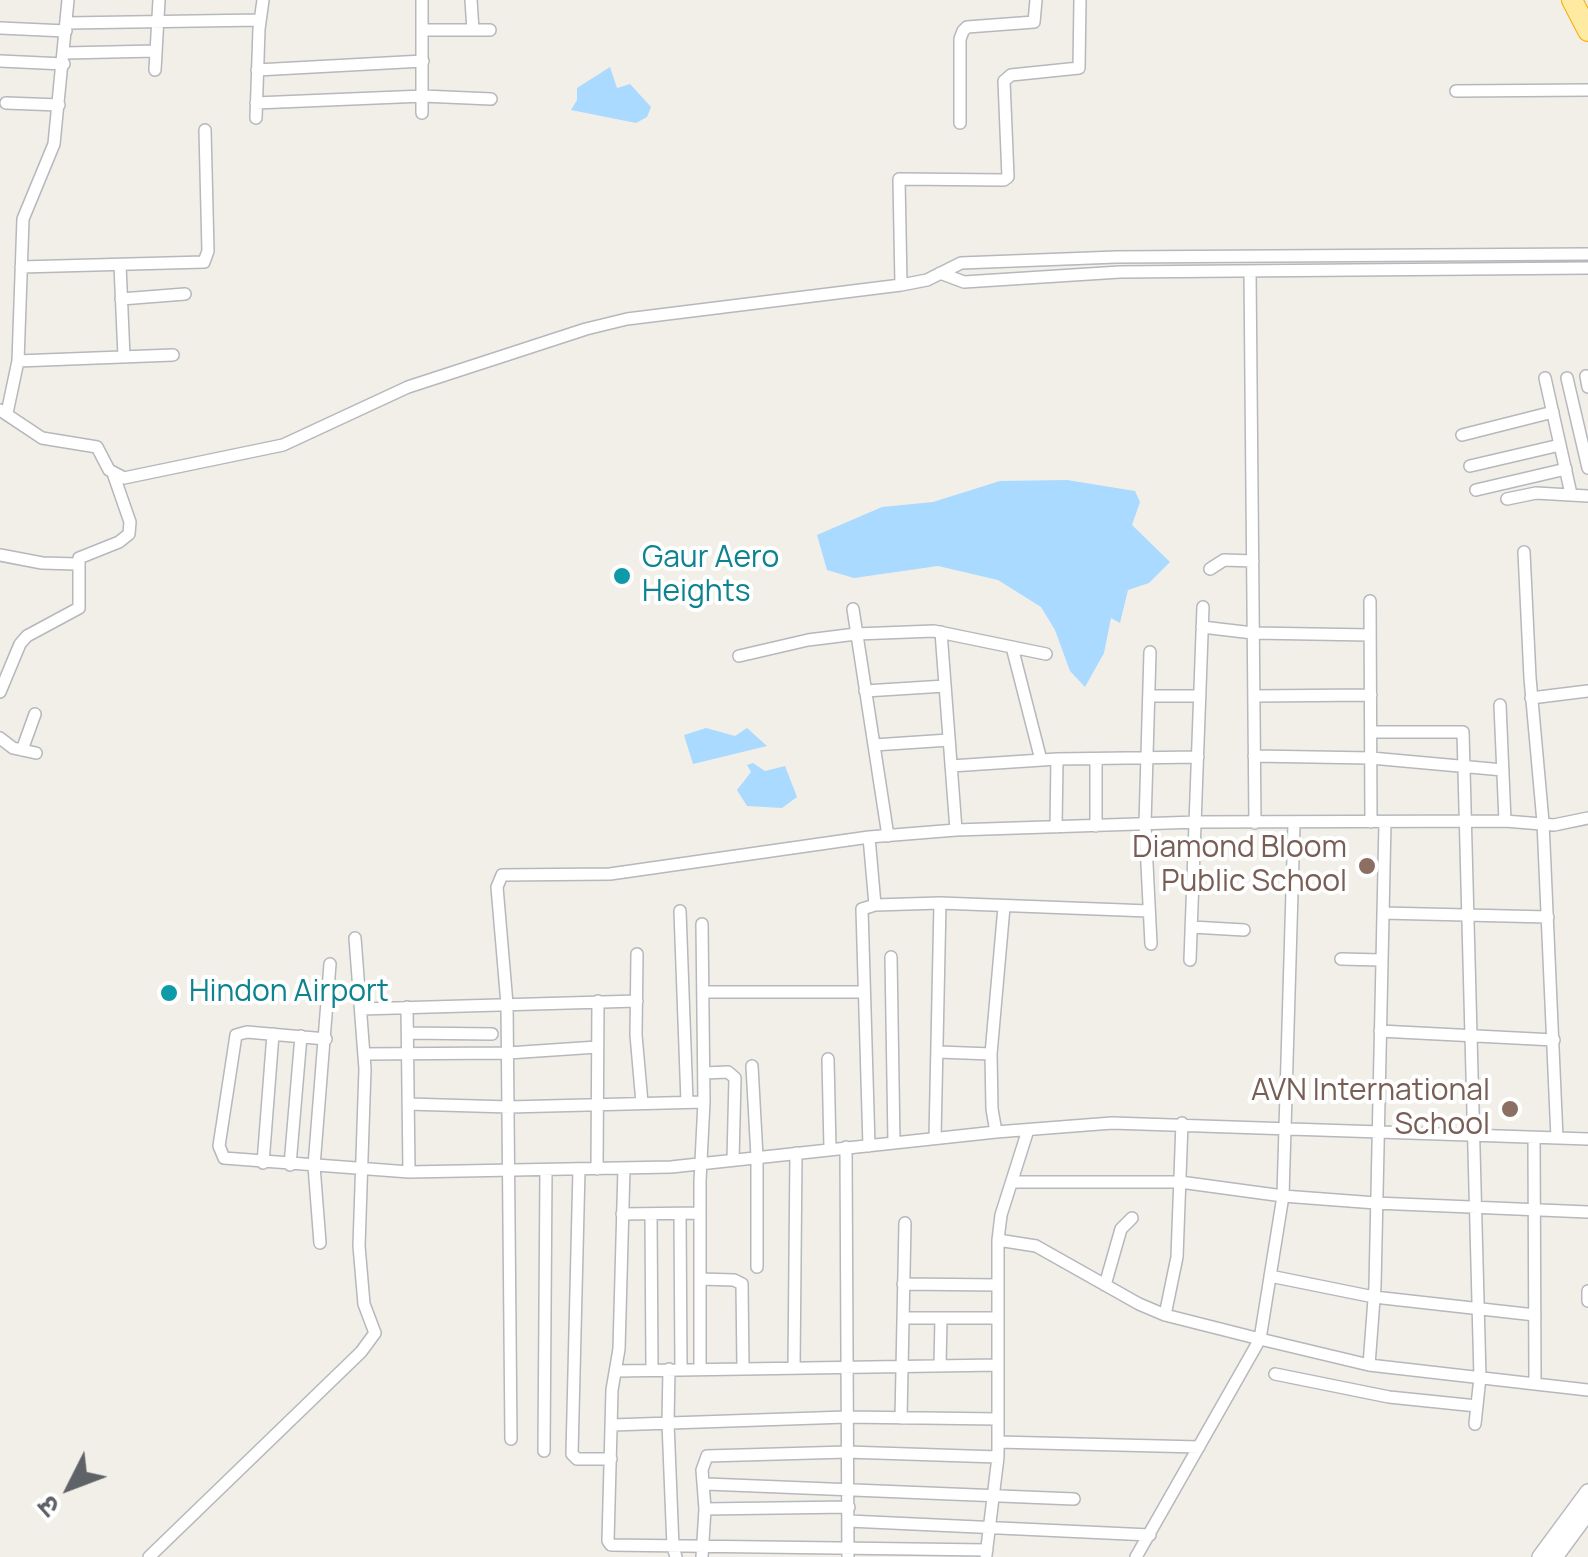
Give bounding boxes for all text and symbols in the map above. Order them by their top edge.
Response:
place label: Gaur Aero Heights [642,541,779,612]
marker: Gaur Aero Heights [611,565,633,587]
place label: Diamond Bloom Public School [1132,831,1347,902]
marker: Diamond Bloom Public School [1356,855,1378,877]
place label: Hindon Airport [189,975,389,1011]
marker: Hindon Airport [158,982,180,1004]
place label: AVN International School [1251,1074,1490,1144]
marker: AVN International School [1499,1098,1521,1120]
north arrow [20,1437,120,1537]
text: उ [28,1488,67,1526]

